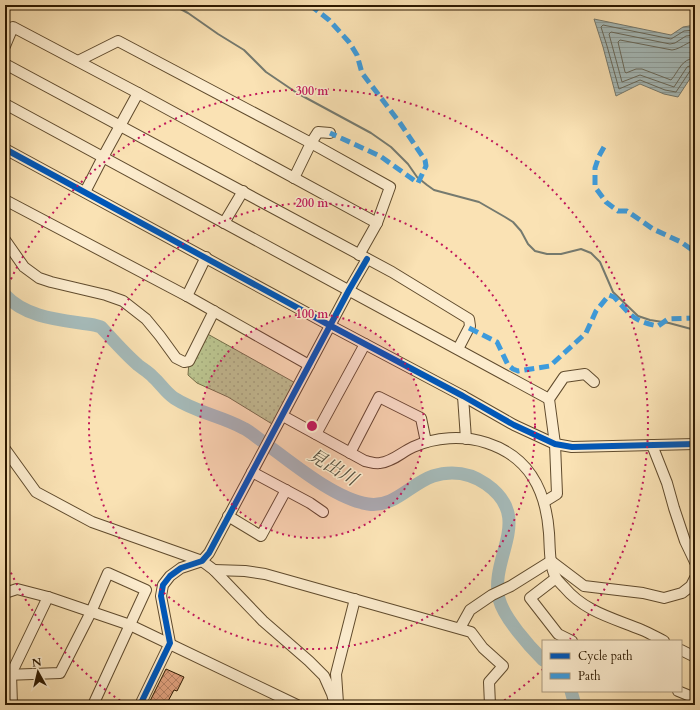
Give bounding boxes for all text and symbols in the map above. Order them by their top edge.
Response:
text: 300 m [296,83,329,99]
text: 200 m [296,195,329,211]
text: 100 m [296,306,329,322]
centre of rings [305,419,319,433]
water label: 見出川 [303,443,364,493]
legend [542,640,682,692]
text: Cycle path [578,648,633,664]
north arrow [18,652,58,692]
text: N [31,654,43,671]
text: Path [578,668,601,684]

